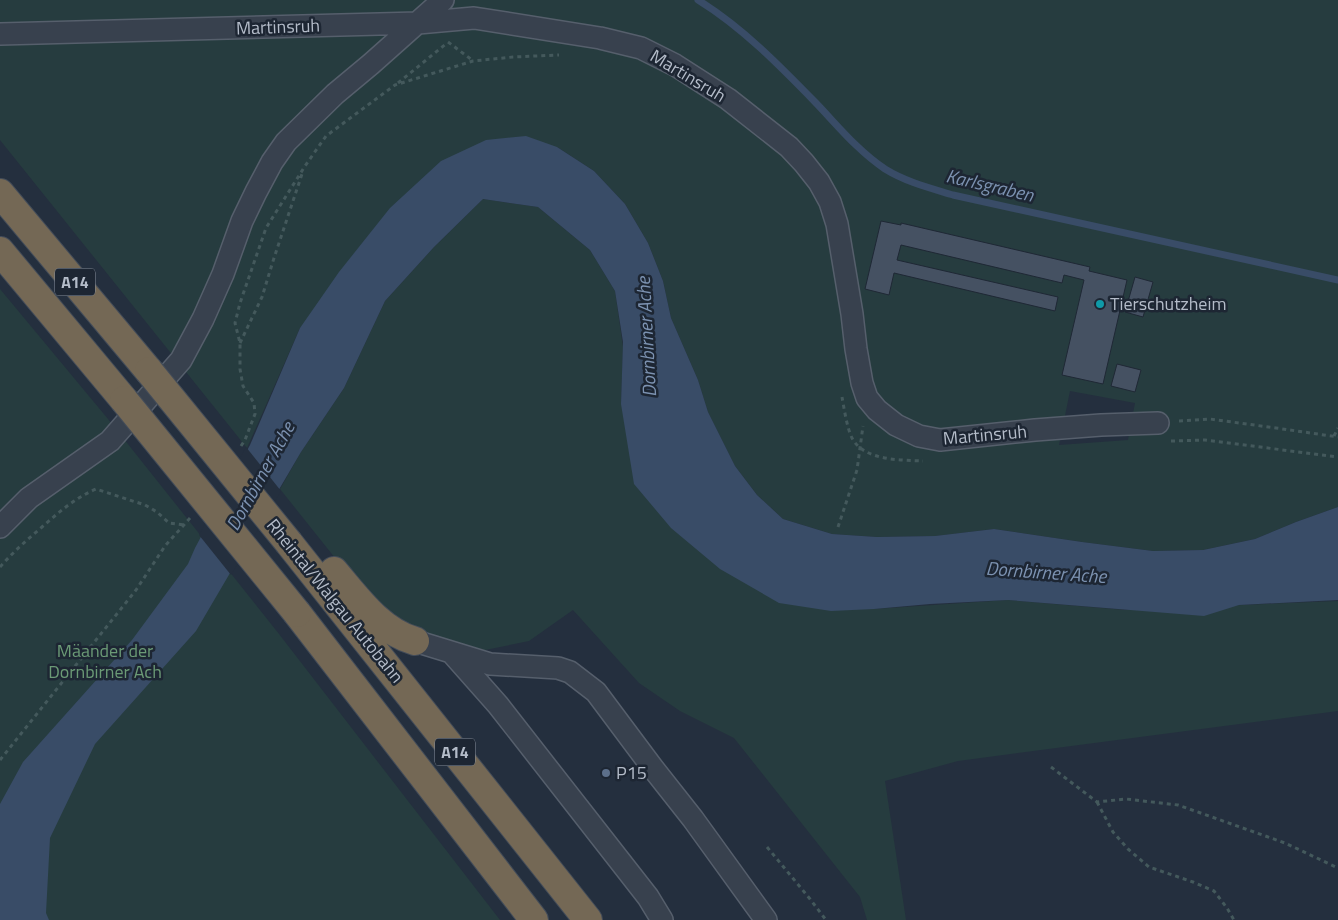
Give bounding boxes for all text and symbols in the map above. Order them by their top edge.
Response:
street label: Martinsruh [235,12,320,41]
street label: Martinsruh [645,42,731,109]
water label: Karlsgraben [943,160,1037,209]
road number: A14 [55,268,95,296]
water label: Dornbirner Ache [628,275,663,398]
place label: Tierschutzheim [1110,290,1226,317]
marker: Tierschutzheim [1094,298,1106,310]
water label: Dornbirner Ache [218,415,302,536]
street label: Martinsruh [942,417,1028,452]
street label: Rheintal/Walgau Autobahn [260,513,410,689]
water label: Dornbirner Ache [985,553,1108,590]
park label: Mäander der Dornbirner Ach [48,637,162,685]
road number: A14 [435,739,475,766]
place label: P15 [616,759,647,786]
marker: P15 [600,767,612,779]

